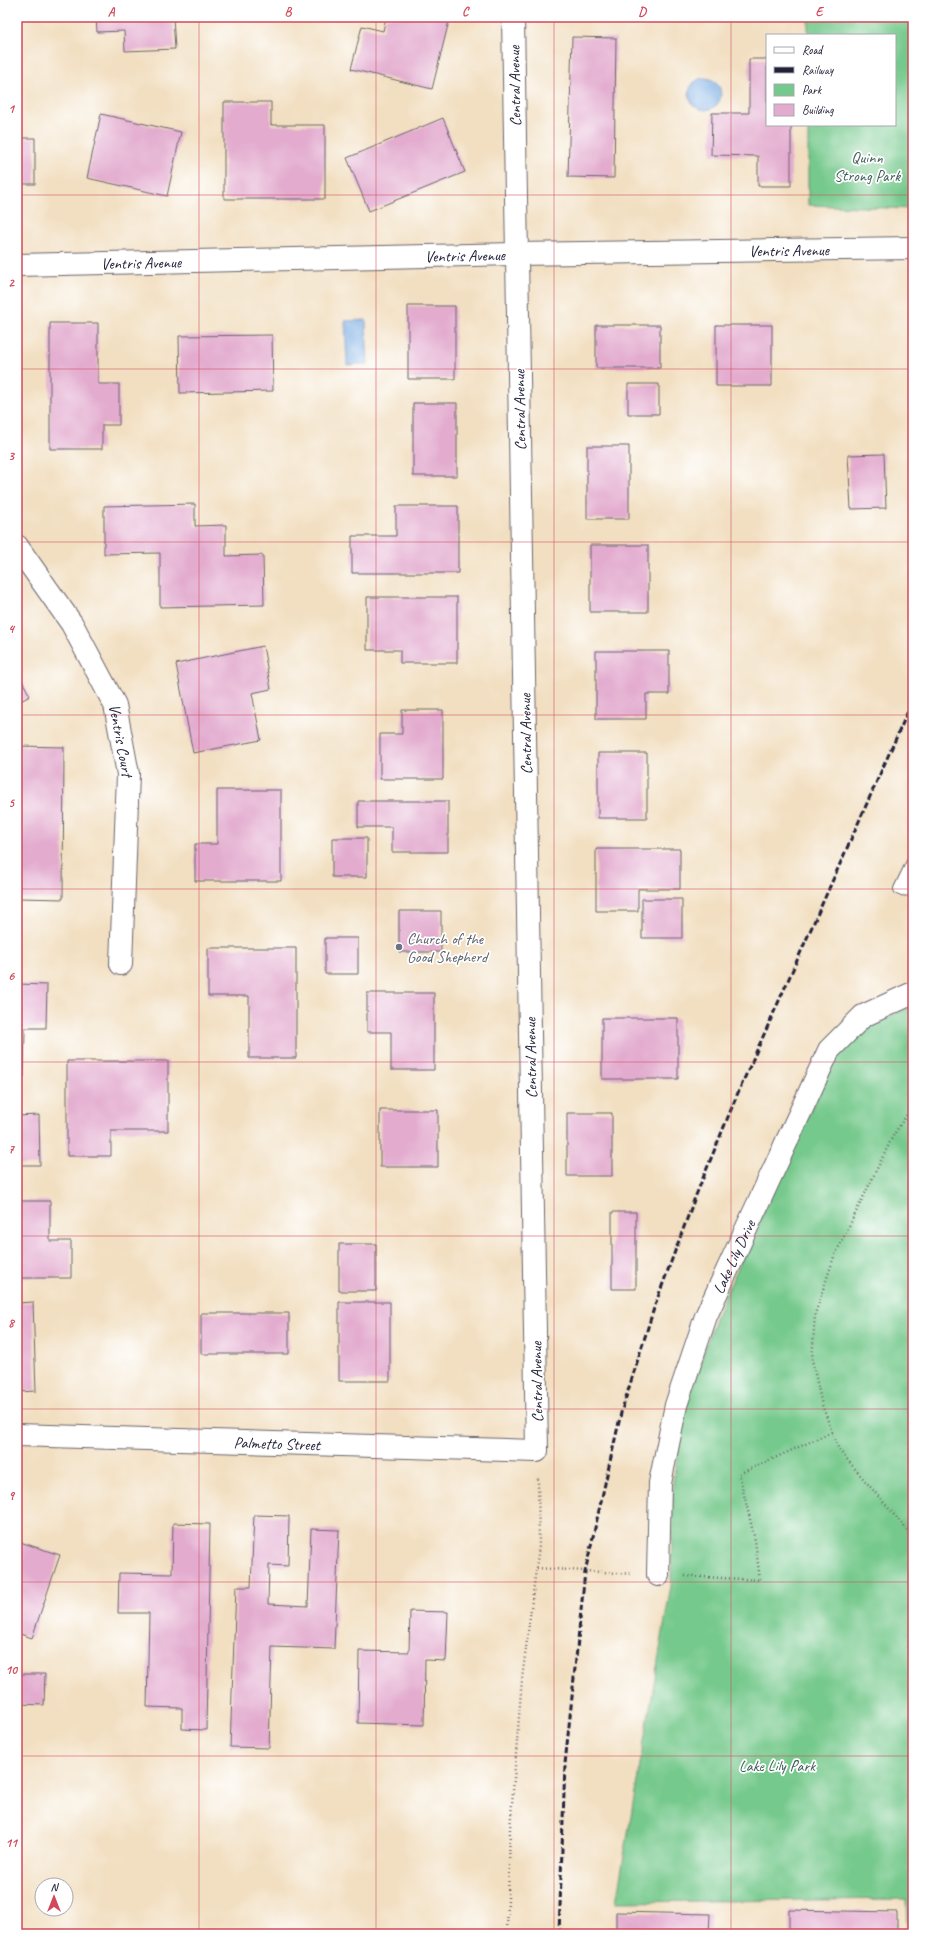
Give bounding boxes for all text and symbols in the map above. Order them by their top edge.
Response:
text: A [108,4,116,20]
text: B [285,4,293,20]
text: C [462,4,470,20]
text: D [638,4,647,20]
text: E [816,4,825,20]
legend [766,34,896,126]
text: Road [802,42,824,58]
street label: Central Avenue [504,44,526,127]
text: Railway [802,62,834,78]
text: Park [802,82,823,98]
text: 1 [8,101,16,117]
text: Building [802,102,834,118]
park label: Quinn Strong Park [834,148,901,186]
street label: Ventris Avenue [749,240,831,261]
street label: Ventris Avenue [425,245,507,267]
street label: Ventris Avenue [101,252,183,274]
text: 2 [8,275,15,291]
street label: Central Avenue [509,368,531,451]
text: 3 [8,448,15,464]
text: 4 [8,621,16,637]
street label: Central Avenue [515,692,537,775]
street label: Ventris Court [104,703,138,781]
text: 5 [8,795,15,811]
place label: Church of the Good Shepherd [407,929,490,967]
marker: Church of the Good Shepherd [394,942,404,952]
text: 6 [8,968,15,984]
street label: Central Avenue [520,1016,542,1099]
text: 7 [8,1141,15,1157]
street label: Lake Lily Drive [709,1215,761,1297]
text: 8 [8,1315,16,1331]
street label: Central Avenue [526,1340,548,1423]
street label: Palmetto Street [233,1433,322,1455]
text: 9 [8,1488,15,1504]
text: 10 [5,1662,18,1678]
park label: Lake Lily Park [739,1756,816,1776]
text: 11 [5,1835,19,1851]
north arrow [34,1877,74,1917]
text: N [51,1880,60,1894]

